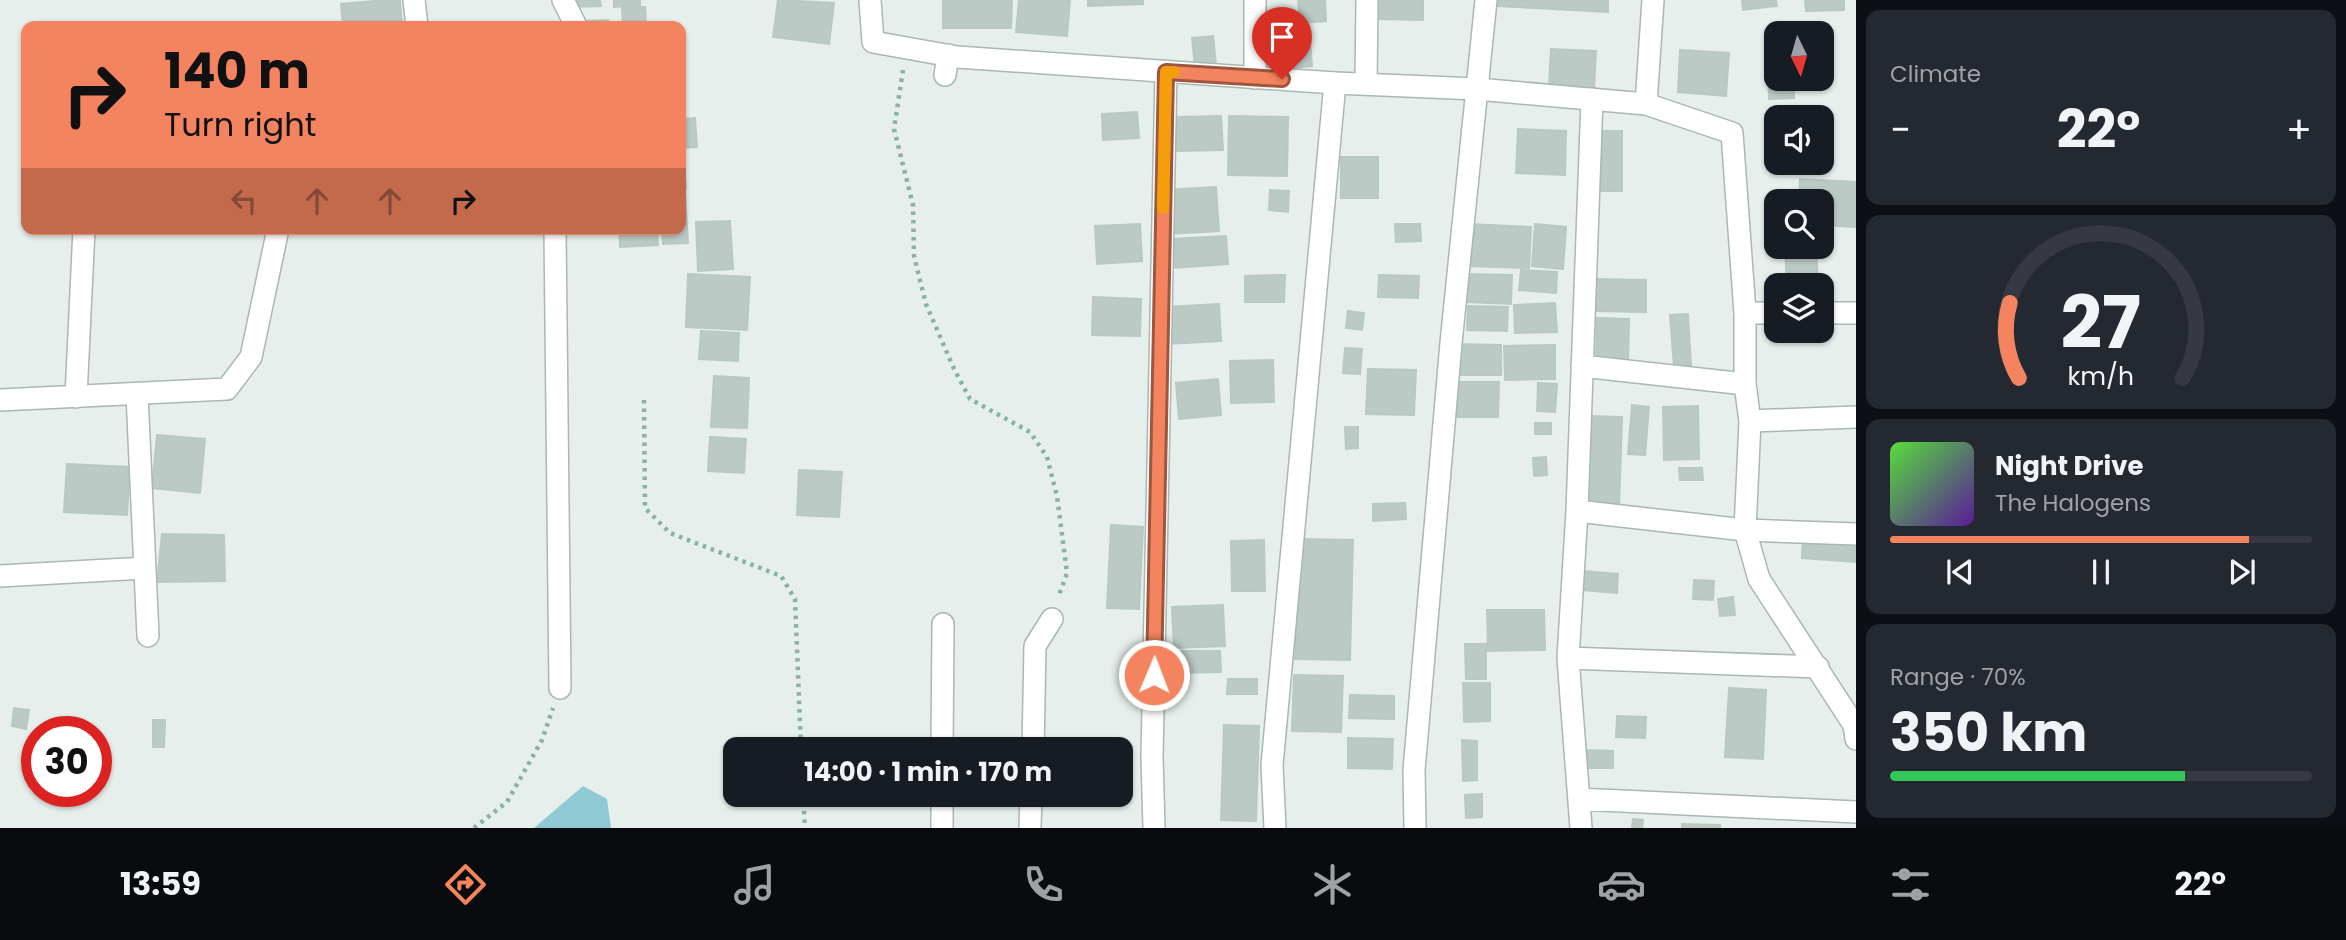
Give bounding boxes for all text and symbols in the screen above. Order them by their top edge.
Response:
pin [1252,7,1312,79]
icon: arrive [1263,18,1301,56]
north arrow [1764,21,1834,91]
map controls [1764,21,1834,343]
text: 140 m [164,37,310,105]
icon: right [49,49,140,140]
text: Climate [1890,58,1981,90]
text: 22° [2057,93,2140,166]
text: Turn right [164,102,316,147]
text: − [1890,103,1911,156]
text: + [2286,103,2312,156]
button: sound [1764,105,1834,175]
icon: left [225,182,263,220]
icon: ahead [298,182,336,220]
icon: ahead [371,182,409,220]
icon: right [444,182,482,220]
button: search [1764,189,1834,259]
text: 27 [2061,272,2141,373]
button: layers [1764,273,1834,343]
text: km/h [2068,359,2134,394]
text: Night Drive [1995,448,2143,484]
text: The Halogens [1995,487,2151,519]
icon: previous [1941,553,1979,591]
icon: pause [2082,553,2120,591]
icon: next [2223,553,2261,591]
position arrow [1117,638,1191,712]
text: Range · 70% [1890,661,2026,693]
text: 350 km [1890,696,2087,769]
speed limit sign: 30 [21,716,112,807]
text: 14:00 · 1 min · 170 m [804,754,1052,790]
icon: directions [441,860,490,909]
icon: music [730,860,779,909]
icon: phone [1019,860,1068,909]
icon: climate [1308,860,1357,909]
icon: car [1597,860,1646,909]
icon: filters [1886,860,1935,909]
text: 13:59 [120,861,201,906]
text: 22° [2175,861,2226,906]

